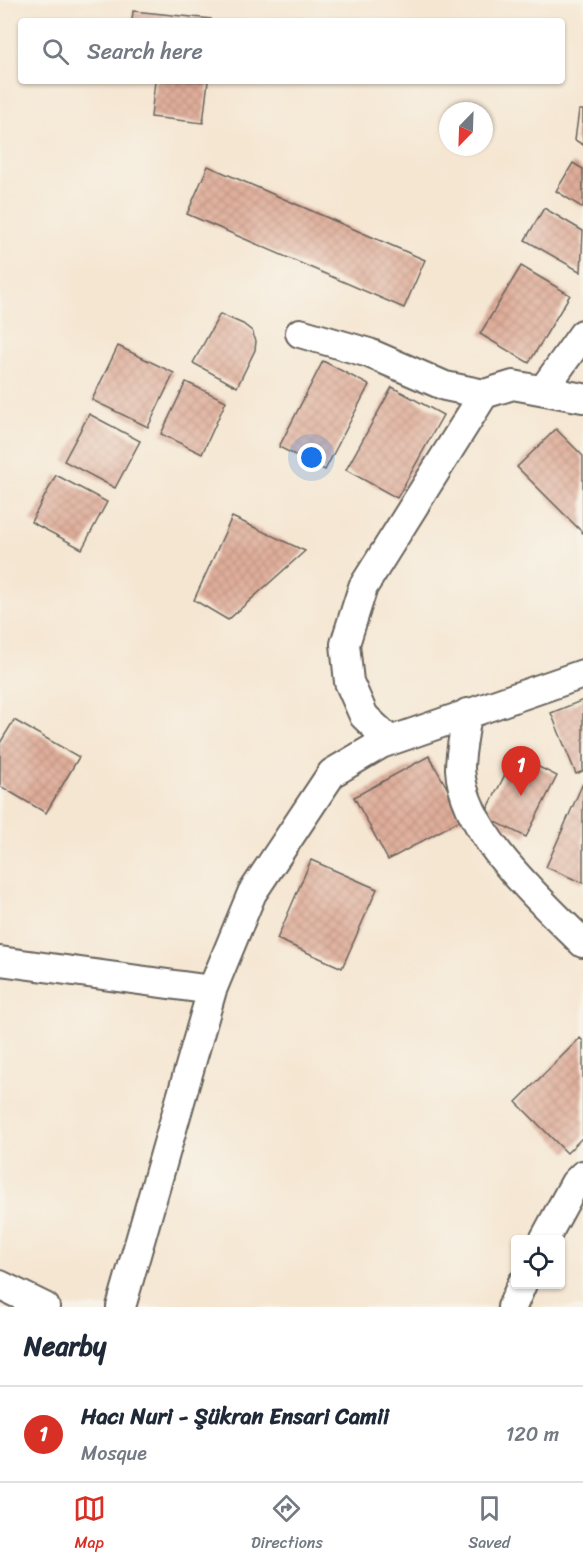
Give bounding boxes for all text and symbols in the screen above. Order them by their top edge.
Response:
search box [18,18,565,84]
text: Search here [87,32,203,71]
icon: search [39,35,72,68]
north arrow [439,102,493,156]
your location [297,443,326,472]
pin: 1 [502,746,540,796]
map controls [511,1235,565,1289]
button: locate [511,1235,565,1289]
text: Nearby [24,1323,106,1369]
text: Hacı Nuri - Şükran Ensari Camii [81,1397,389,1436]
text: 1 [39,1417,48,1452]
text: 120 m [506,1417,559,1452]
text: Mosque [81,1436,147,1471]
tab: Map [73,1492,106,1557]
tab: Directions [251,1492,323,1557]
tab: Saved [468,1492,510,1557]

